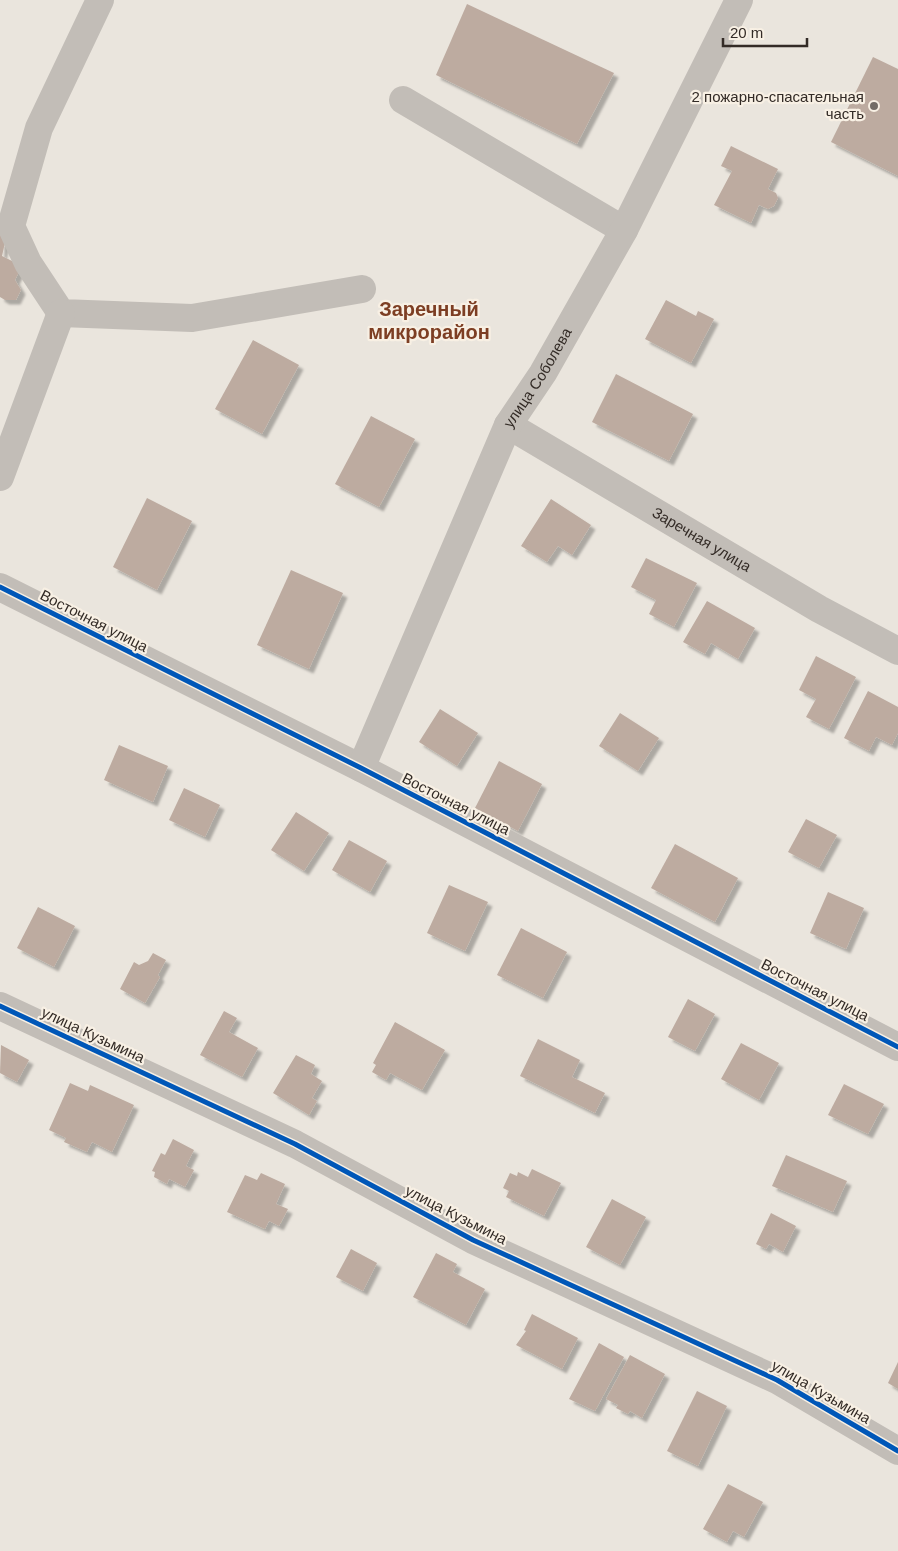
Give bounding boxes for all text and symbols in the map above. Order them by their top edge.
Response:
scale bar [723,15,807,47]
text: 20 m [730,24,763,41]
place label: 2 пожарно-спасательная часть [692,88,864,122]
marker: 2 пожарно-спасательная часть [868,100,880,112]
district label: Заречный микрорайон [368,298,490,343]
street label: улица Соболева [500,324,575,431]
street label: Заречная улица [650,503,755,575]
street label: Восточная улица [38,586,151,655]
street label: Восточная улица [400,769,513,838]
street label: Восточная улица [759,955,872,1024]
street label: улица Кузьмина [39,1003,148,1066]
street label: улица Кузьмина [403,1182,510,1248]
street label: улица Кузьмина [769,1356,874,1427]

